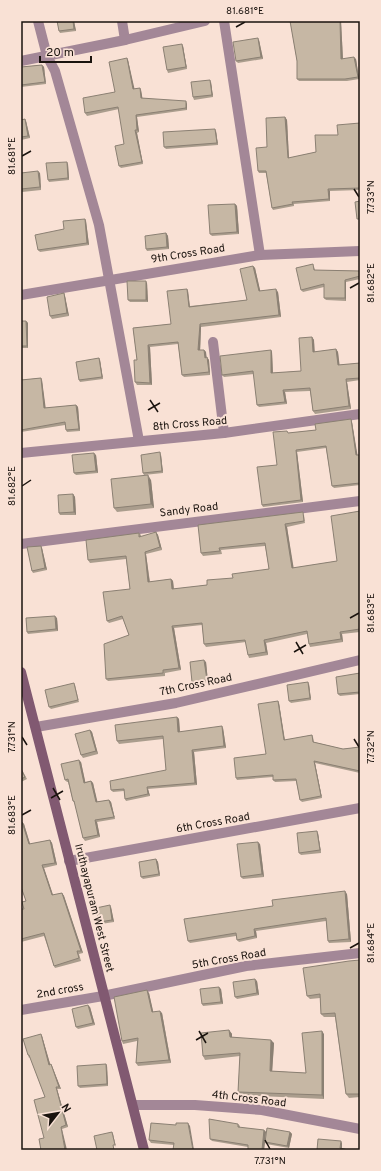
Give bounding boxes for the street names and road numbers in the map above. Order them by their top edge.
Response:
street label: 9th Cross Road [150,241,226,267]
street label: 8th Cross Road [152,414,228,434]
street label: Sandy Road [159,499,219,521]
street label: 7th Cross Road [159,670,233,700]
street label: 6th Cross Road [175,810,251,836]
street label: Iruthayapuram West Street [71,842,117,974]
street label: 5th Cross Road [191,946,267,972]
street label: 2nd cross [35,980,85,1002]
street label: 4th Cross Road [211,1087,287,1111]

